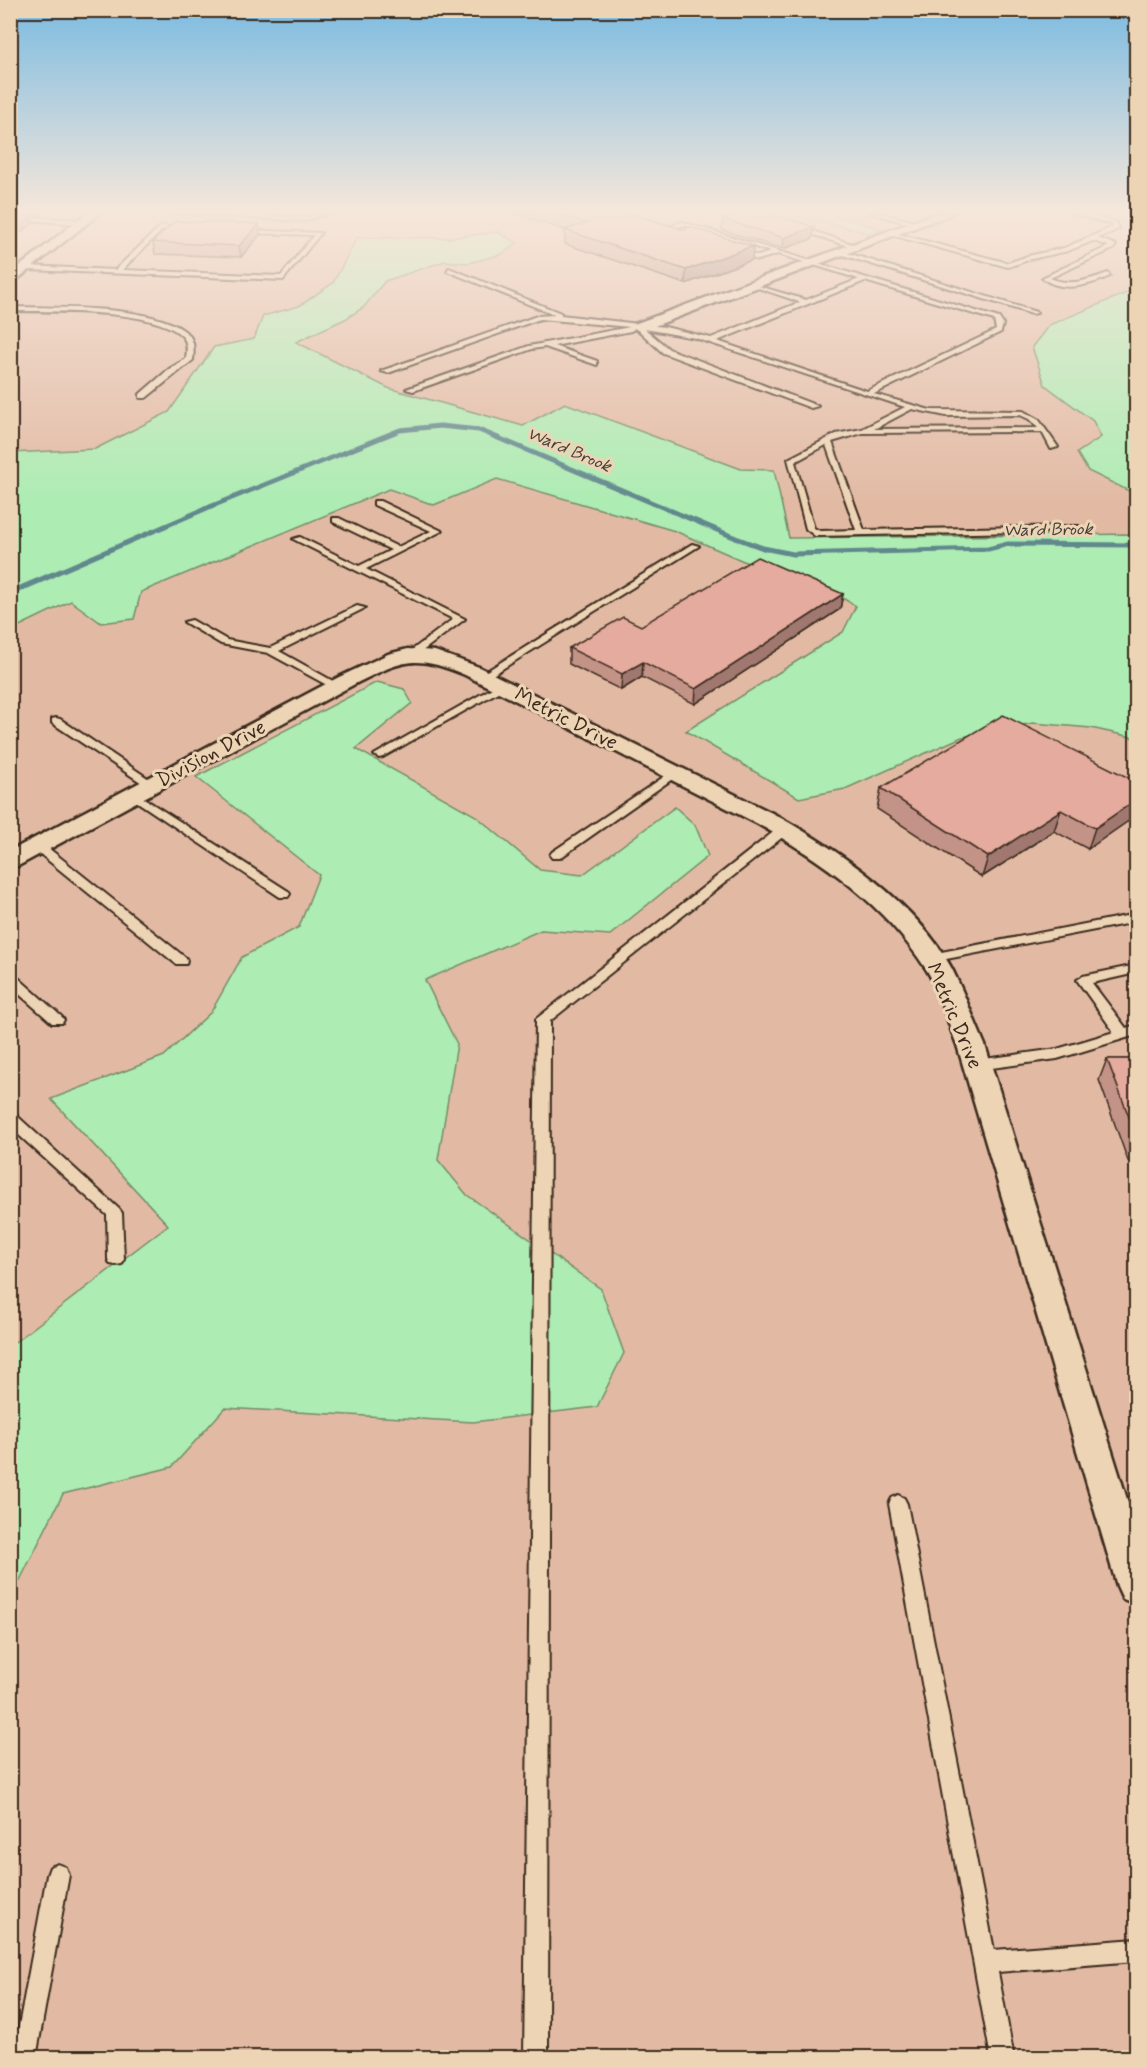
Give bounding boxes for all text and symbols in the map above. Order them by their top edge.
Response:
water label: Ward Brook [523,421,616,479]
water label: Ward Brook [1003,517,1094,543]
street label: Metric Drive [510,681,622,757]
street label: Division Drive [151,713,271,795]
street label: Metric Drive [919,959,989,1073]

